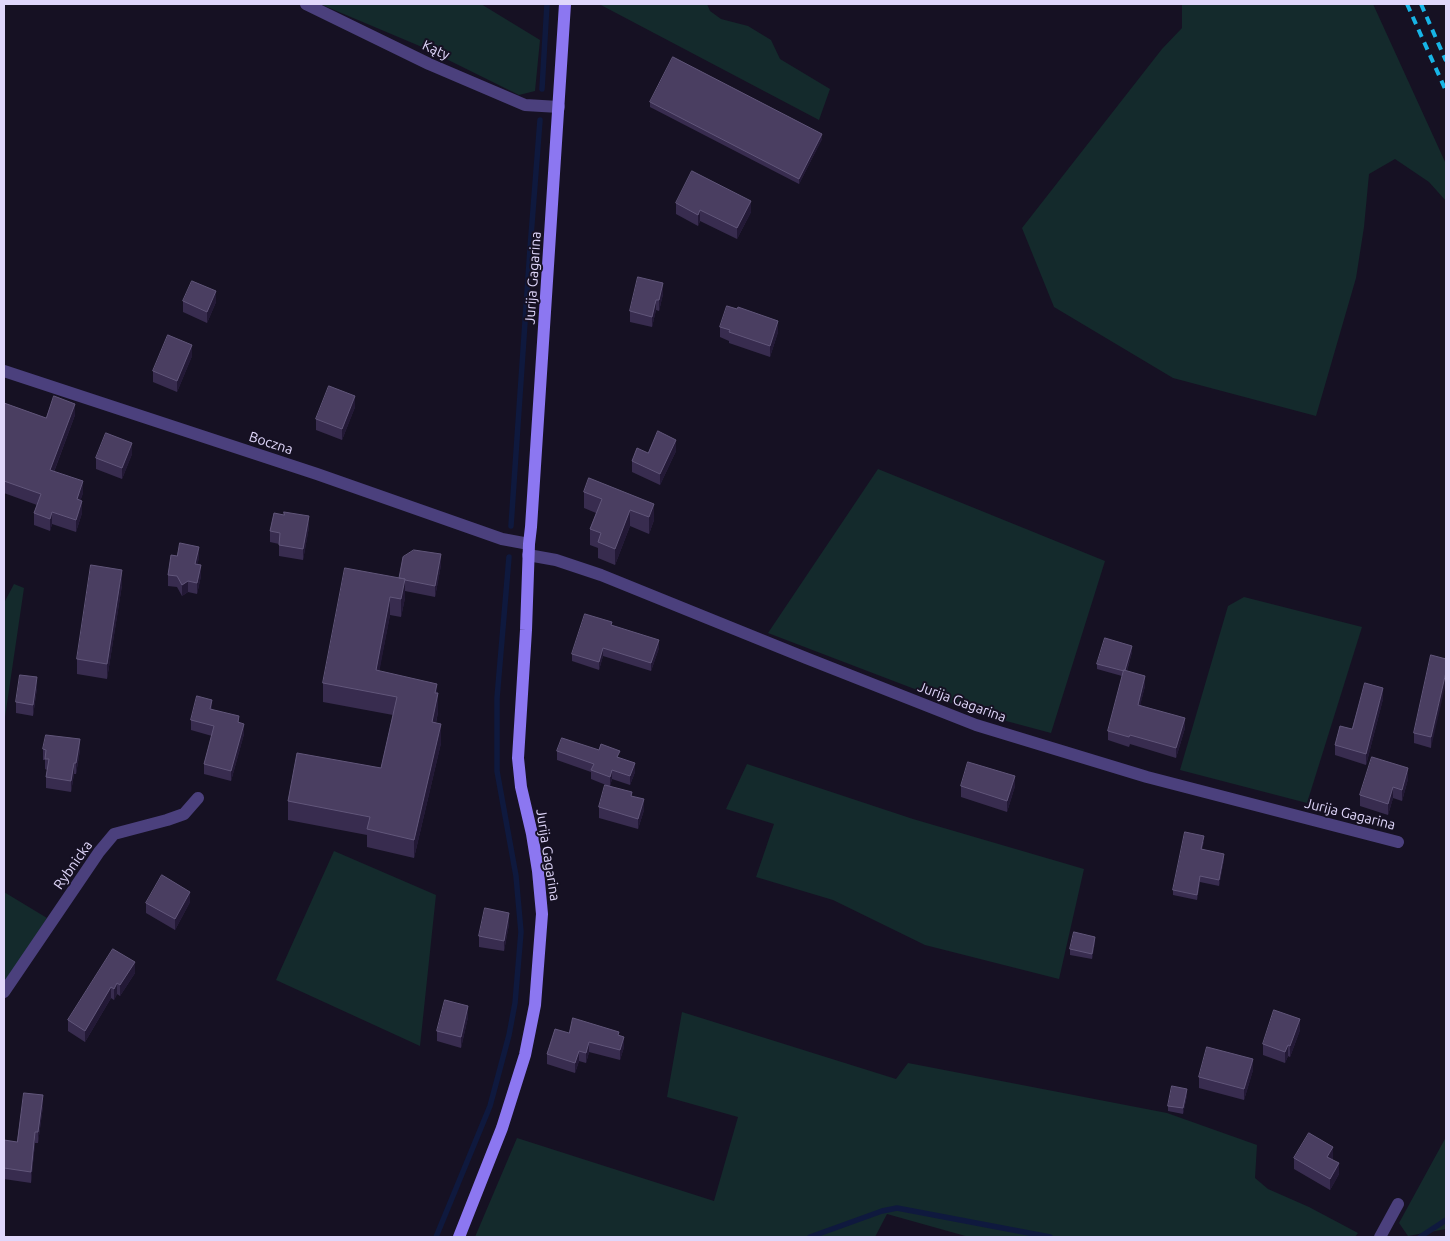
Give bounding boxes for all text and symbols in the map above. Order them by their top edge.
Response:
street label: Kąty [420,37,452,63]
street label: Jurija Gagarina [521,231,545,325]
street label: Boczna [247,428,295,458]
street label: Jurija Gagarina [915,678,1009,726]
street label: Jurija Gagarina [1303,795,1397,833]
street label: Jurija Gagarina [532,808,564,902]
street label: Rybnicka [50,837,96,893]

